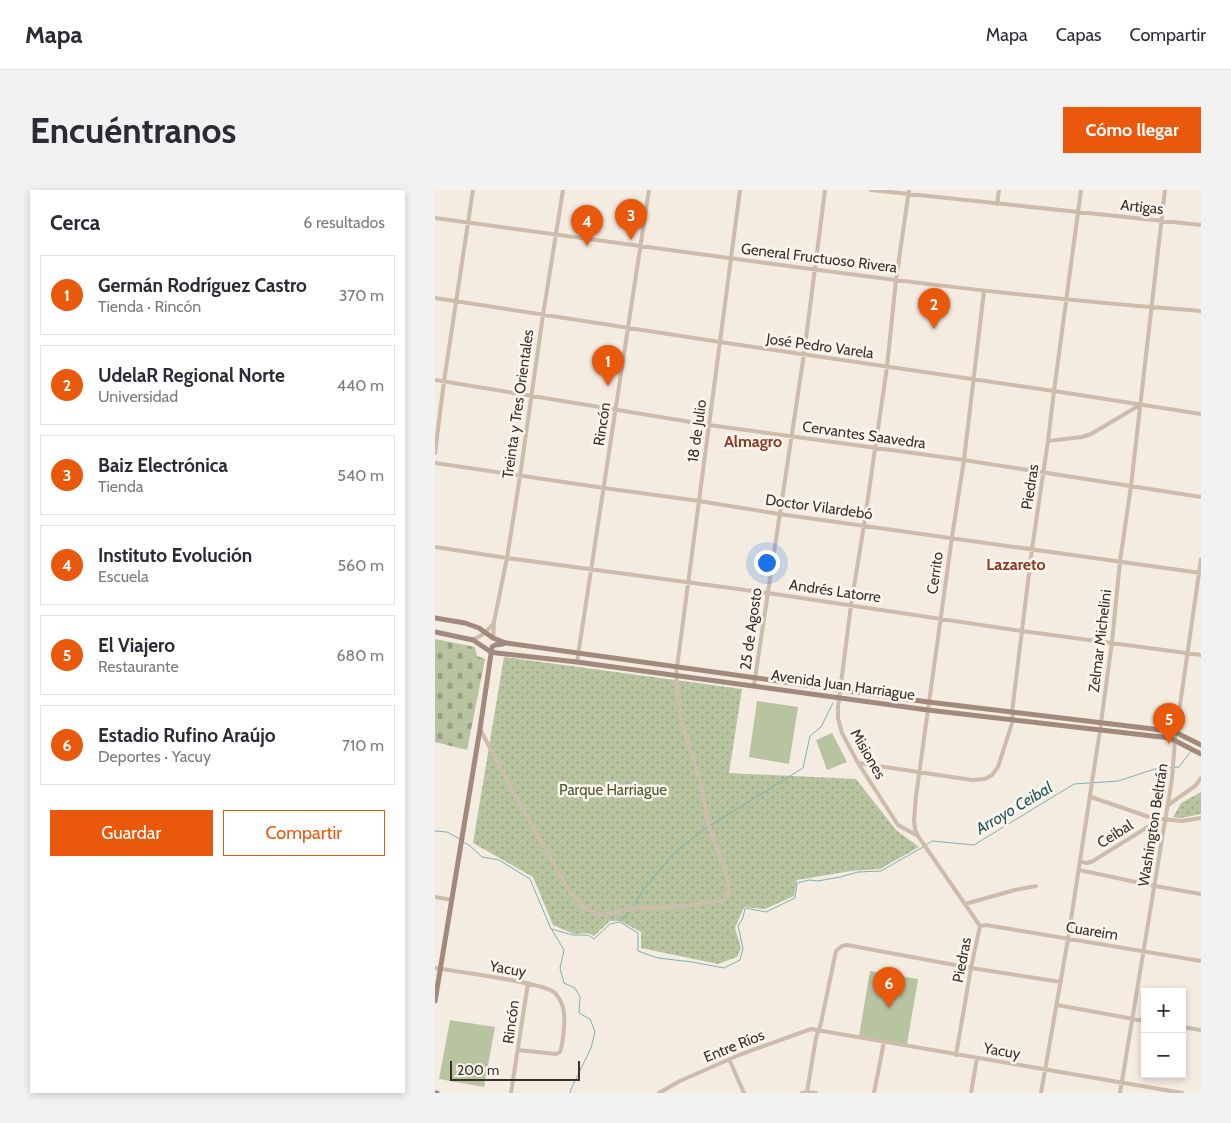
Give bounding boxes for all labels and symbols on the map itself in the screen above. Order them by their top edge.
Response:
street label: Artigas [1120,196,1164,218]
pin: 3 [615,199,647,240]
pin: 4 [571,205,603,246]
street label: General Fructuoso Rivera [740,240,899,277]
pin: 2 [918,288,950,329]
street label: Treinta y Tres Orientales [499,328,537,480]
street label: José Pedro Varela [764,329,876,363]
pin: 1 [592,345,624,386]
street label: 18 de Julio [684,398,710,464]
street label: Rincón [590,401,614,447]
street label: Cervantes Saavedra [801,417,928,453]
district label: Almagro [724,432,782,451]
street label: Piedras [1018,463,1042,511]
street label: Doctor Vilardebó [764,491,874,523]
your location [754,550,780,576]
street label: Cerrito [923,551,947,595]
district label: Lazareto [986,555,1046,574]
street label: Andrés Latorre [788,576,882,606]
street label: 25 de Agosto [736,587,766,671]
street label: Zelmar Michelini [1085,588,1115,694]
street label: Avenida Juan Harriague [770,666,916,704]
pin: 5 [1153,703,1185,744]
street label: Misiones [846,726,890,782]
street label: Washington Beltrán [1134,762,1172,888]
water label: Arroyo Ceibal [971,778,1056,839]
park label: Parque Harriague [559,781,667,799]
street label: Ceibal [1094,816,1137,852]
street label: Cuareim [1065,918,1119,944]
street label: Piedras [949,936,975,984]
street label: Yacuy [487,957,528,981]
pin: 6 [873,967,905,1008]
street label: Rincón [499,999,523,1045]
street label: Entre Ríos [701,1026,767,1066]
street label: Yacuy [981,1039,1022,1063]
scale bar [450,1058,580,1081]

